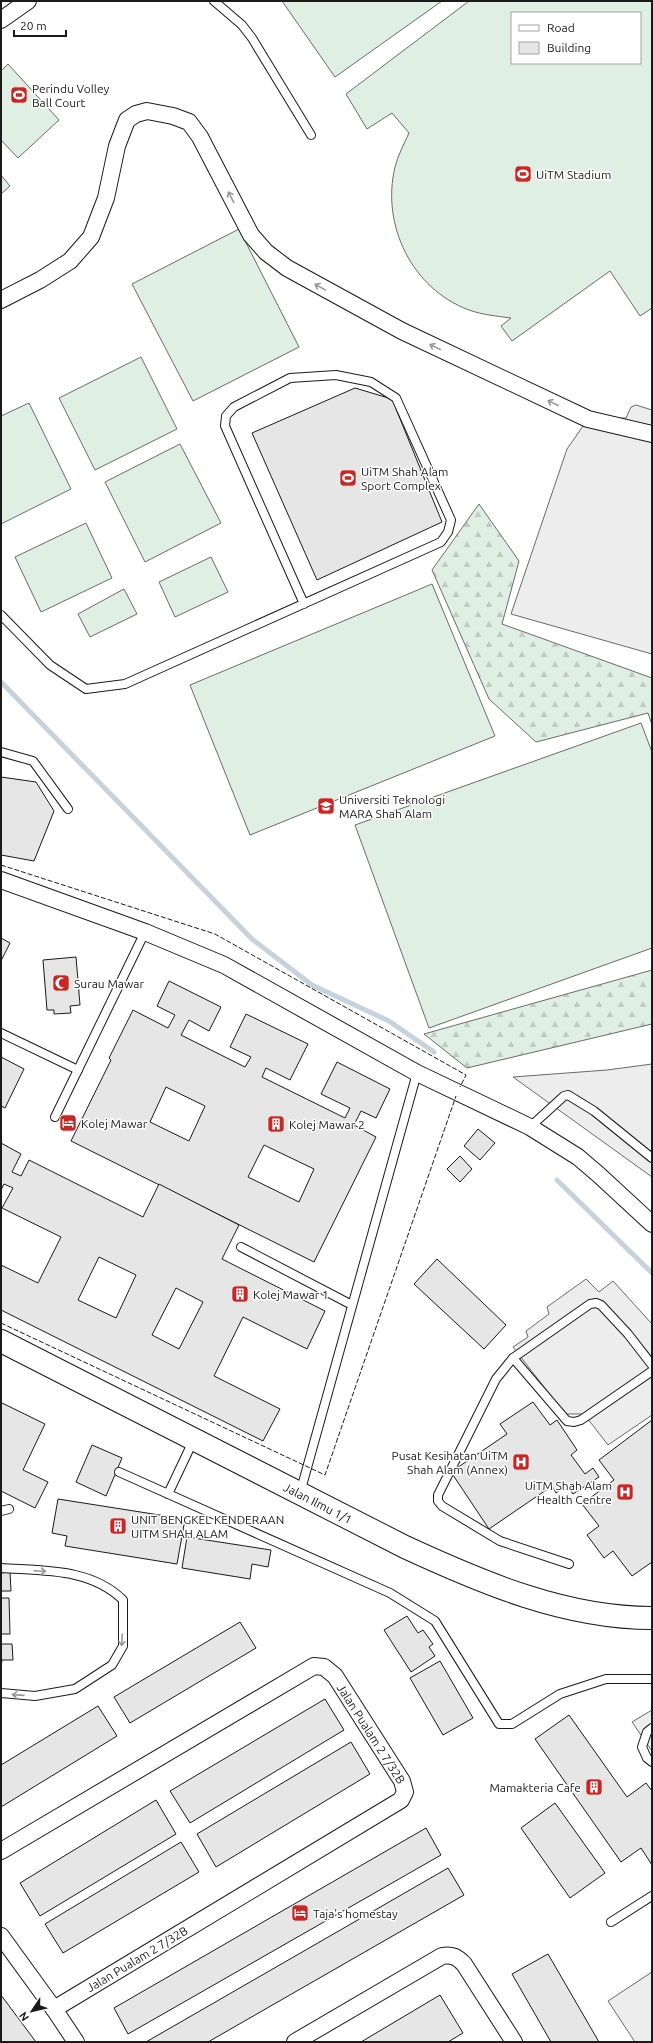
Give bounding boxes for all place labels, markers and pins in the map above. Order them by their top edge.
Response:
place label: Perindu Volley Ball Court [32,82,110,109]
sports icon: Perindu Volley Ball Court [9,85,29,105]
sports icon: UiTM Stadium [513,164,533,184]
place label: UiTM Stadium [536,168,611,181]
place label: UiTM Shah Alam Sport Complex [361,465,448,492]
sports icon: UiTM Shah Alam Sport Complex [338,468,358,488]
place label: Universiti Teknologi MARA Shah Alam [339,793,445,820]
school or university icon: Universiti Teknologi MARA Shah Alam [316,796,336,816]
mosque icon: Surau Mawar [51,973,71,993]
place label: Surau Mawar [74,977,144,990]
hotel icon: Kolej Mawar [58,1113,78,1133]
building icon: Kolej Mawar 2 [266,1114,286,1134]
place label: Kolej Mawar [81,1117,148,1130]
place label: Kolej Mawar 2 [289,1118,365,1131]
building icon: Kolej Mawar 1 [230,1284,250,1304]
place label: Kolej Mawar 1 [253,1288,329,1301]
place label: Pusat Kesihatan UiTM Shah Alam (Annex) [392,1449,508,1477]
hospital icon: Pusat Kesihatan UiTM Shah Alam (Annex) [511,1452,531,1472]
place label: UiTM Shah Alam Health Centre [525,1479,612,1506]
hospital icon: UiTM Shah Alam Health Centre [615,1482,635,1502]
place label: UNIT BENGKEL KENDERAAN UITM SHAH ALAM [131,1513,284,1540]
building icon: UNIT BENGKEL KENDERAAN UITM SHAH ALAM [108,1516,128,1536]
building icon: Mamakteria Cafe [584,1777,604,1797]
place label: Mamakteria Cafe [489,1781,581,1794]
hotel icon: Taja's homestay [290,1903,310,1923]
place label: Taja's homestay [313,1907,398,1920]

